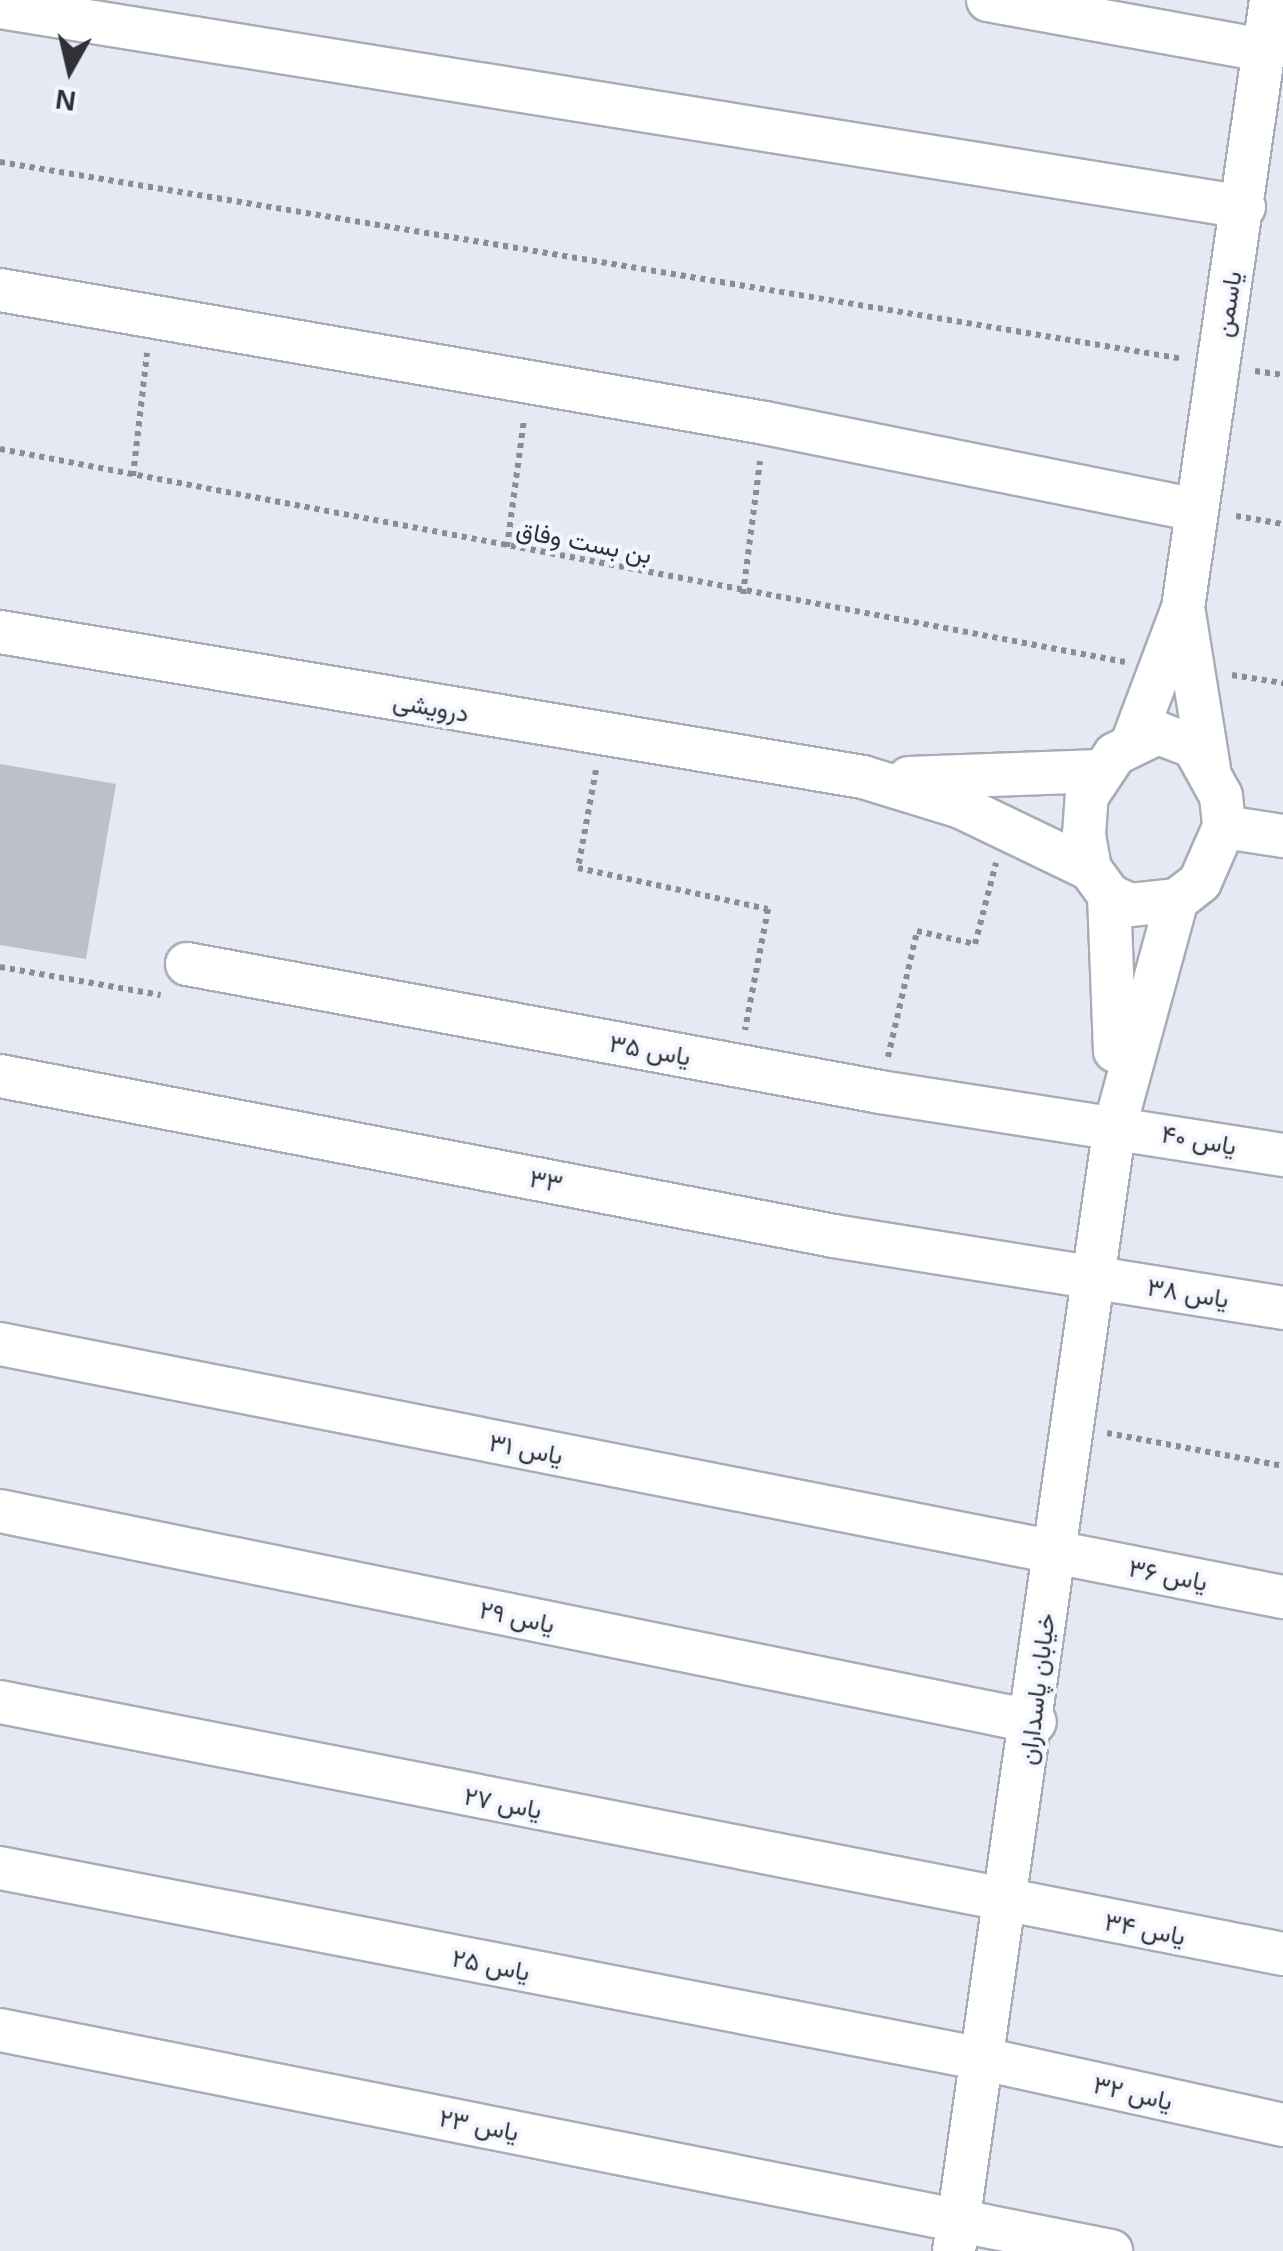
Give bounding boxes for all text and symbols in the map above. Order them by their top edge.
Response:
north arrow [20,20,120,120]
text: N [54,83,78,117]
street label: یاسمن [1208,269,1248,339]
street label: بن بست وفاق [514,514,654,570]
street label: درویشی [391,686,471,728]
street label: یاس ۳۵ [607,1028,693,1072]
street label: یاس ۴۰ [1159,1119,1239,1161]
street label: ۳۳ [527,1163,565,1199]
street label: یاس ۳۸ [1145,1272,1231,1314]
street label: یاس ۳۱ [487,1427,565,1471]
street label: یاس ۳۶ [1126,1553,1210,1597]
street label: یاس ۲۹ [477,1594,557,1640]
street label: خیابان پاسداران [1013,1611,1061,1767]
street label: یاس ۲۷ [462,1781,544,1825]
street label: یاس ۳۴ [1102,1906,1188,1952]
street label: یاس ۲۵ [450,1943,532,1987]
street label: یاس ۳۲ [1090,2069,1176,2117]
street label: یاس ۲۳ [437,2103,521,2147]

